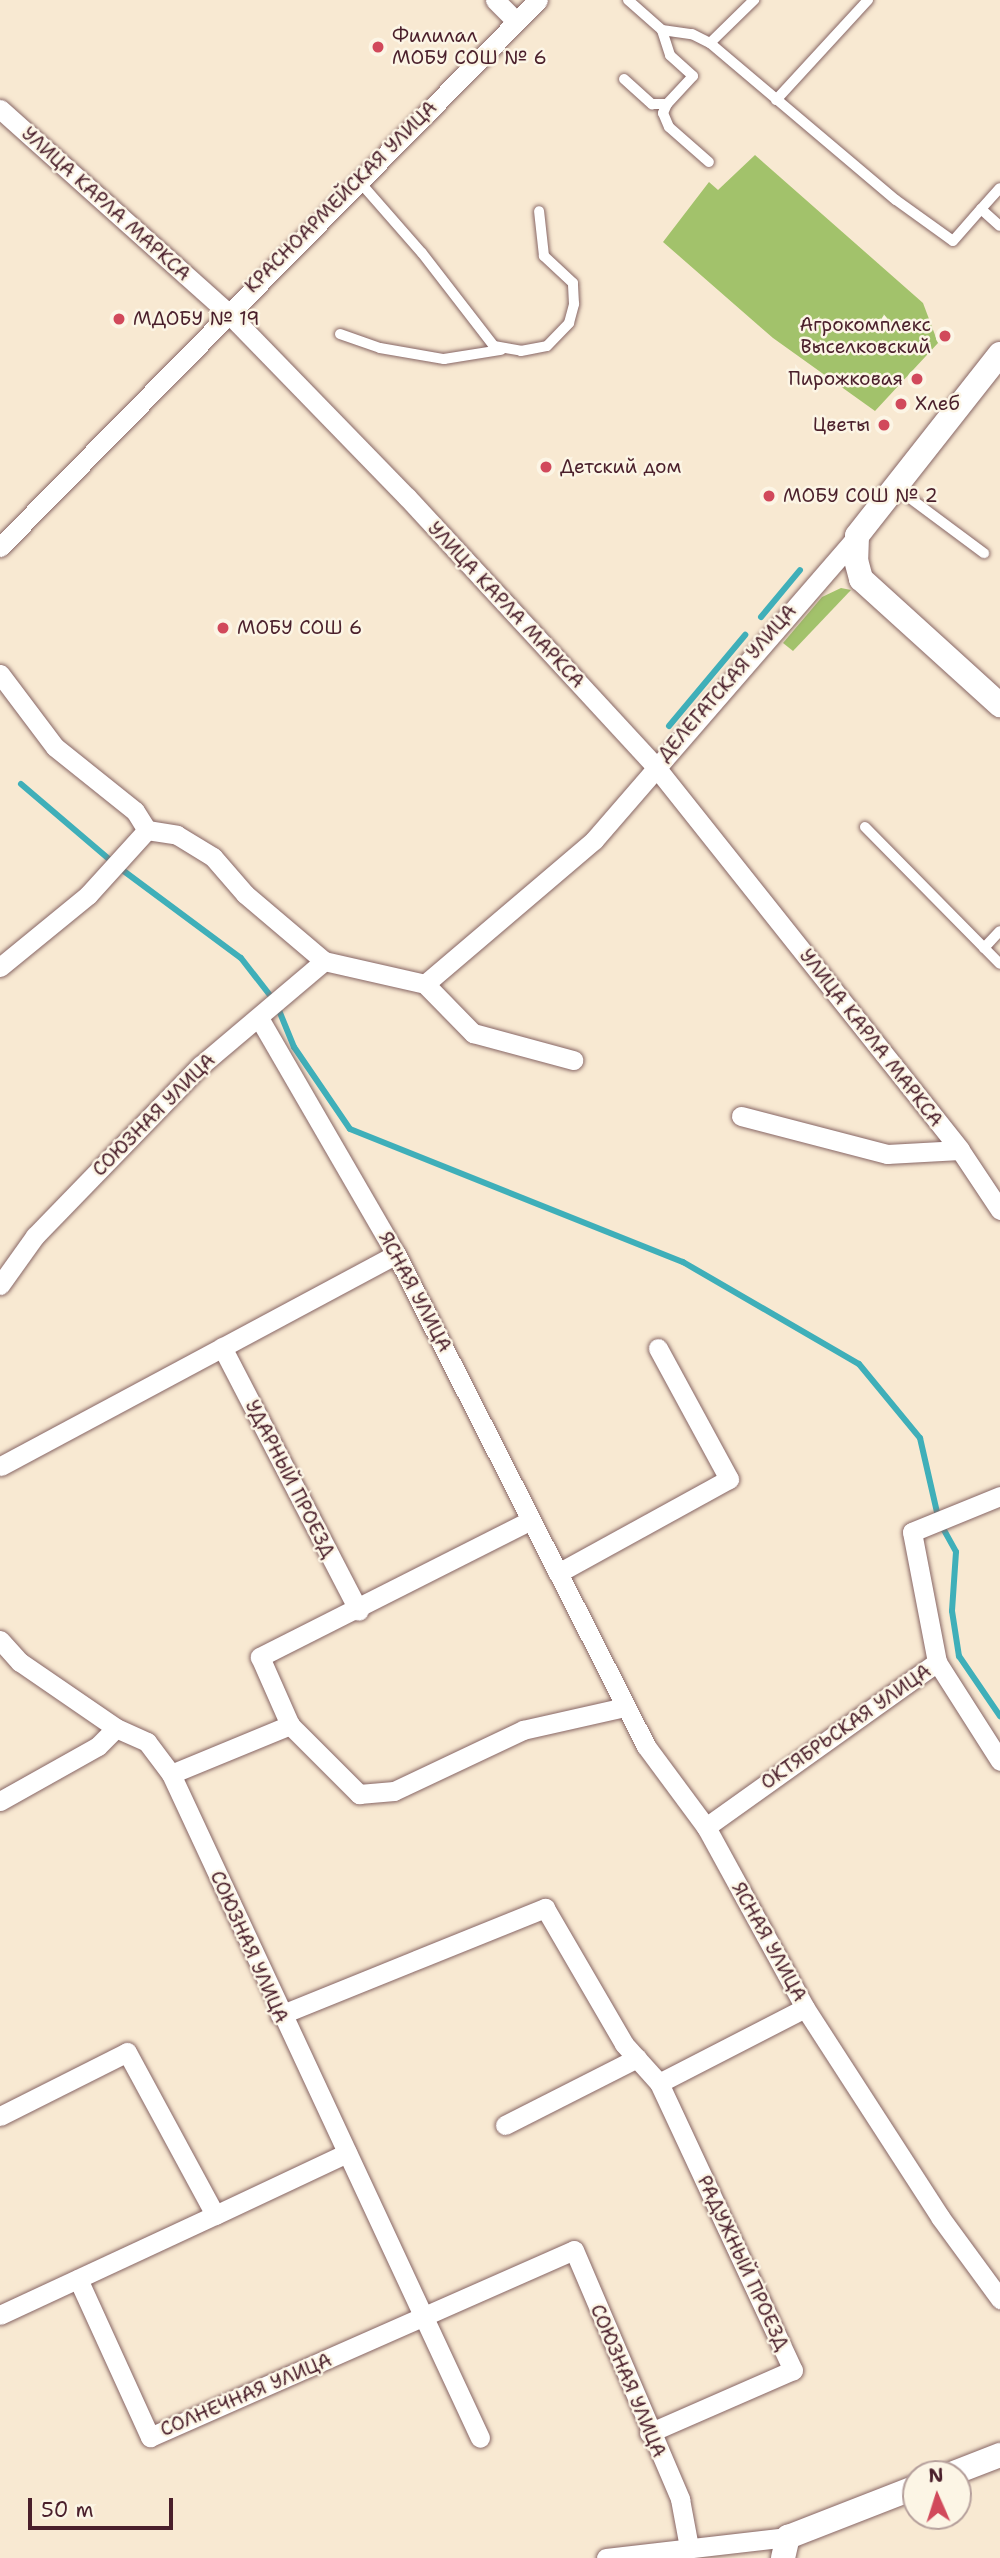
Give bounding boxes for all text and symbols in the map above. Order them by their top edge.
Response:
place label: Филилал МОБУ СОШ № 6 [392,25,547,69]
marker: Филилал МОБУ СОШ № 6 [370,39,386,55]
street label: КРАСНОАРМЕЙСКАЯ УЛИЦА [240,96,442,298]
street label: УЛИЦА КАРЛА МАРКСА [17,122,195,286]
place label: МДОБУ № 19 [133,308,259,330]
marker: МДОБУ № 19 [111,311,127,327]
place label: Агрокомплекс Выселковский [799,314,931,358]
marker: Агрокомплекс Выселковский [937,328,953,344]
place label: Пирожковая [788,368,903,390]
marker: Пирожковая [909,371,925,387]
place label: Хлеб [915,393,960,415]
marker: Хлеб [893,396,909,412]
place label: Цветы [813,414,870,436]
marker: Цветы [876,417,892,433]
place label: Детский дом [560,456,681,478]
marker: Детский дом [538,459,554,475]
place label: МОБУ СОШ № 2 [783,485,938,507]
marker: МОБУ СОШ № 2 [761,488,777,504]
street label: УЛИЦА КАРЛА МАРКСА [423,517,589,693]
street label: ДЕЛЕГАТСКАЯ УЛИЦА [653,600,801,766]
place label: МОБУ СОШ 6 [237,617,362,639]
marker: МОБУ СОШ 6 [215,620,231,636]
street label: УЛИЦА КАРЛА МАРКСА [795,945,947,1131]
street label: СОЮЗНАЯ УЛИЦА [88,1049,220,1181]
street label: ЯСНАЯ УЛИЦА [374,1228,456,1356]
street label: УДАРНЫЙ ПРОЕЗД [240,1396,340,1562]
street label: ОКТЯБРЬСКАЯ УЛИЦА [757,1660,935,1794]
street label: СОЮЗНАЯ УЛИЦА [205,1867,293,2027]
street label: ЯСНАЯ УЛИЦА [727,1878,811,2006]
street label: РАДУЖНЫЙ ПРОЕЗД [692,2172,794,2354]
street label: СОЮЗНАЯ УЛИЦА [585,2301,671,2461]
street label: СОЛНЕЧНАЯ УЛИЦА [157,2349,335,2441]
north arrow [902,2460,972,2530]
text: N [928,2463,944,2488]
scale bar [32,2484,177,2528]
text: 50 m [41,2496,94,2524]

